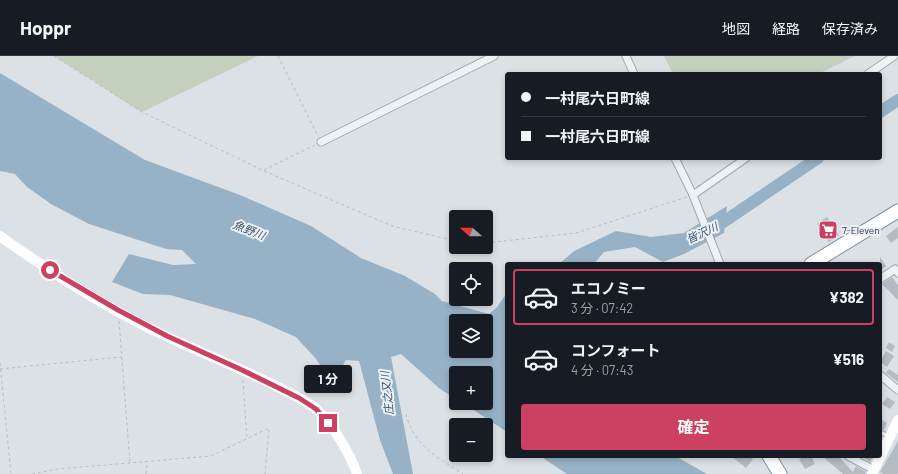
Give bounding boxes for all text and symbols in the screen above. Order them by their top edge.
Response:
text: Hoppr [20,16,71,39]
text: 地図 [722,20,750,37]
text: 経路 [772,20,800,37]
text: 保存済み [822,20,878,37]
text: 一村尾六日町線 [545,89,650,107]
text: 一村尾六日町線 [545,127,650,145]
north arrow [449,210,493,254]
map controls [449,210,493,462]
water label: 魚野川 [231,218,268,242]
water label: 皆沢川 [684,219,720,245]
supermarket icon: 7-Eleven [817,219,839,241]
place label: 7-Eleven [842,224,880,236]
route start [41,261,59,279]
button: locate [449,262,493,306]
icon: car [523,279,559,315]
text: エコノミー [571,279,646,297]
text: ¥382 [829,288,864,306]
text: 3 分 · 07:42 [571,300,633,316]
button: layers [449,314,493,358]
icon: car [523,341,559,377]
text: コンフォート [571,341,661,359]
text: ¥516 [832,350,864,368]
text: 4 分 · 07:43 [571,362,633,378]
callout: 1 分 [304,365,352,393]
button: + [449,366,493,410]
water label: 庄之又川 [378,369,395,416]
text: 1 分 [318,371,338,387]
button: 確定 [521,404,866,450]
route end [319,414,337,432]
button: − [449,418,493,462]

